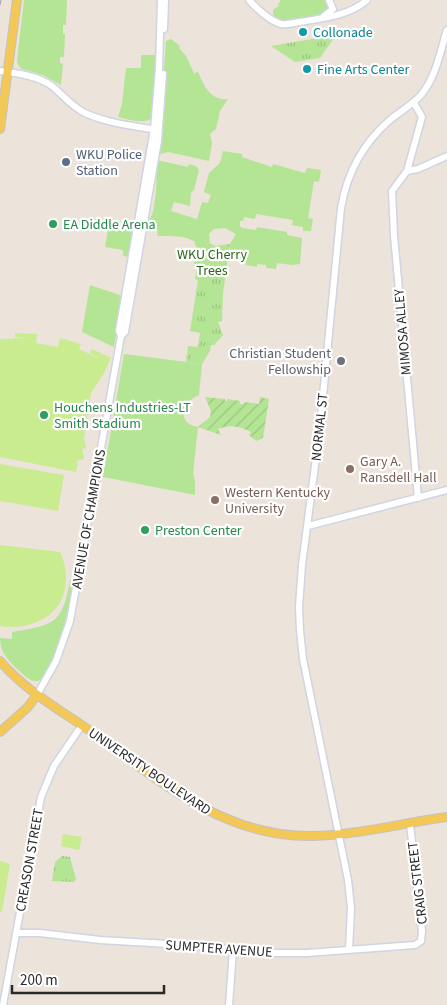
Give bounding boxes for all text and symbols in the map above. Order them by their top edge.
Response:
place label: Collonade [313,23,373,43]
marker: Collonade [297,26,309,38]
place label: Fine Arts Center [317,60,410,80]
marker: Fine Arts Center [301,63,313,75]
place label: WKU Police Station [76,145,142,181]
marker: WKU Police Station [60,156,72,168]
place label: EA Diddle Arena [63,215,156,235]
marker: EA Diddle Arena [47,218,59,230]
park label: WKU Cherry Trees [177,245,247,281]
street label: MIMOSA ALLEY [389,288,417,376]
place label: Christian Student Fellowship [229,344,331,380]
marker: Christian Student Fellowship [335,355,347,367]
street label: NORMAL ST [306,392,334,462]
place label: Houchens Industries-LT Smith Stadium [54,398,191,434]
marker: Houchens Industries-LT Smith Stadium [38,409,50,421]
street label: AVENUE OF CHAMPIONS [67,448,111,591]
place label: Gary A. Ransdell Hall [360,452,437,488]
marker: Gary A. Ransdell Hall [344,463,356,475]
place label: Western Kentucky University [225,483,331,519]
marker: Western Kentucky University [209,494,221,506]
place label: Preston Center [155,521,242,541]
marker: Preston Center [139,524,151,536]
street label: UNIVERSITY BOULEVARD [84,723,215,820]
street label: CREASON STREET [11,806,49,913]
street label: CRAIG STREET [403,840,433,926]
street label: SUMPTER AVENUE [165,935,273,963]
scale bar [12,962,165,994]
text: 200 m [20,970,58,991]

